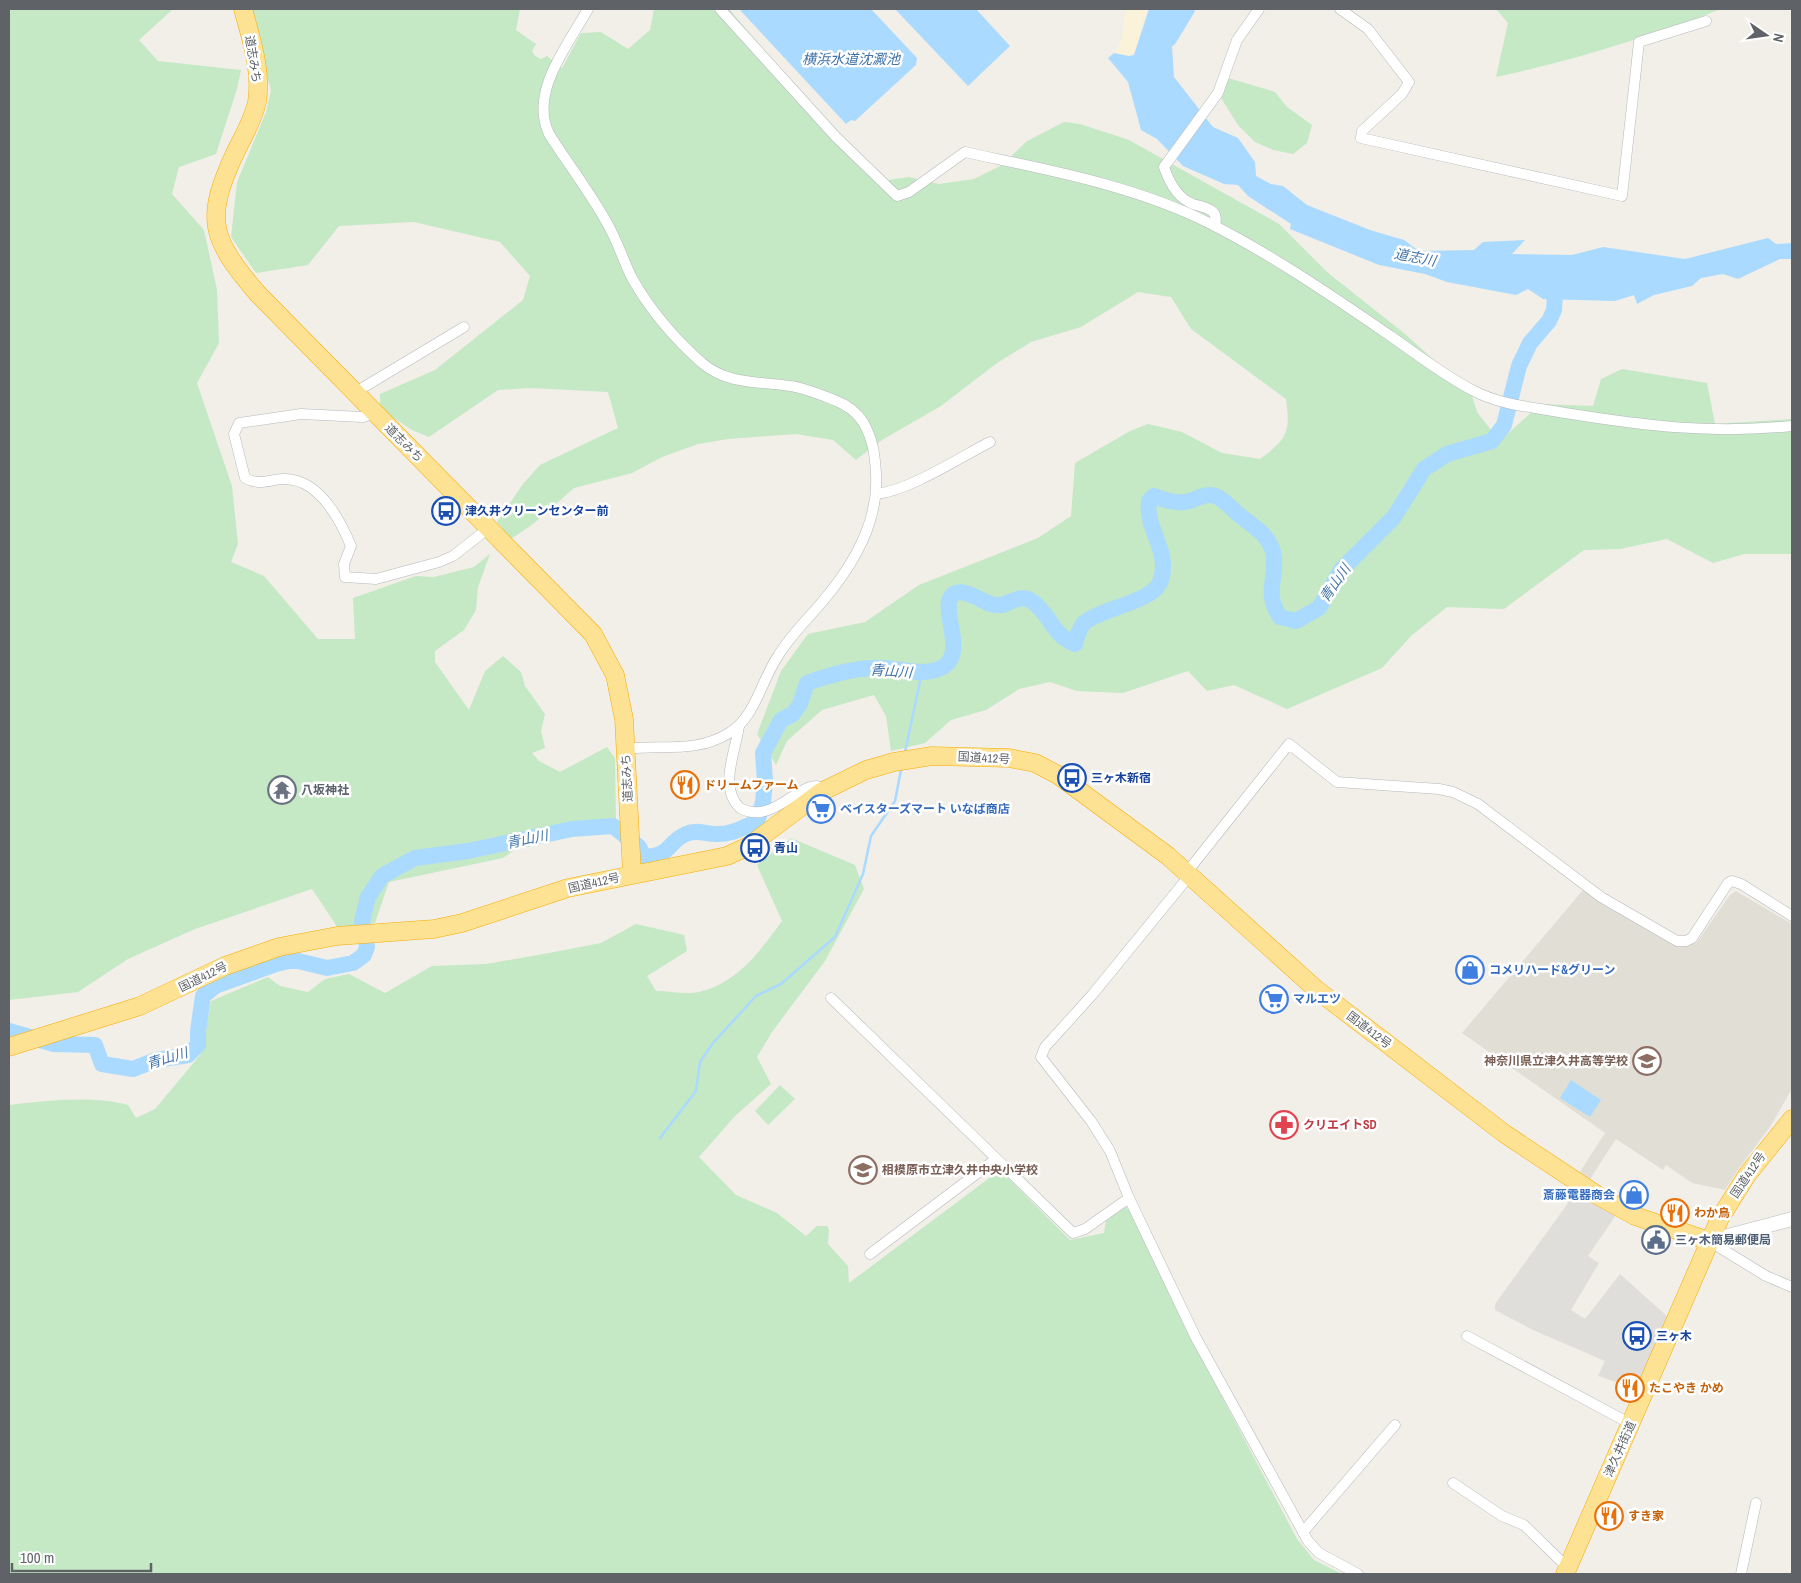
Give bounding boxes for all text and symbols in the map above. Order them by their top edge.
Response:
north arrow [1741,10,1791,60]
text: N [1769,32,1788,44]
street label: 道志みち [241,34,265,84]
water label: 横浜水道沈澱池 [802,50,902,68]
water label: 道志川 [1393,244,1439,270]
street label: 道志みち [381,420,427,466]
bus stop icon: 津久井クリーンセンター前 [431,496,461,526]
place label: 津久井クリーンセンター前 [465,503,608,519]
water label: 青山川 [1316,559,1356,605]
water label: 青山川 [869,661,915,682]
street label: 国道412号 [957,749,1011,767]
street label: 道志みち [618,754,636,802]
bus stop icon: 三ヶ木新宿 [1057,763,1087,793]
restaurant icon: ドリームファーム [670,770,700,800]
place label: 三ヶ木新宿 [1091,770,1151,786]
temple icon: 八坂神社 [267,775,297,805]
place label: ドリームファーム [704,777,799,793]
place label: 八坂神社 [301,782,349,798]
supermarket icon: ベイスターズマート いなば商店 [806,794,836,824]
place label: ベイスターズマート いなば商店 [840,801,1010,817]
water label: 青山川 [505,825,551,852]
bus stop icon: 青山 [740,833,770,863]
place label: 青山 [774,840,798,856]
street label: 国道412号 [567,869,621,897]
shop icon: コメリハード&グリーン [1455,955,1485,985]
street label: 国道412号 [176,958,230,996]
place label: コメリハード&グリーン [1489,962,1616,978]
supermarket icon: マルエツ [1259,984,1289,1014]
place label: マルエツ [1293,991,1341,1007]
street label: 国道412号 [1343,1008,1395,1052]
water label: 青山川 [144,1043,192,1073]
school or university icon: 神奈川県立津久井高等学校 [1632,1046,1662,1076]
place label: 神奈川県立津久井高等学校 [1484,1053,1628,1069]
pharmacy icon: クリエイトSD [1269,1110,1299,1140]
place label: クリエイトSD [1303,1117,1377,1133]
street label: 国道412号 [1727,1149,1769,1201]
school or university icon: 相模原市立津久井中央小学校 [848,1155,878,1185]
place label: 相模原市立津久井中央小学校 [882,1162,1038,1178]
shop icon: 斎藤電器商会 [1619,1180,1649,1210]
place label: 斎藤電器商会 [1543,1187,1615,1203]
restaurant icon: わか鳥 [1660,1198,1690,1228]
place label: わか鳥 [1694,1205,1730,1221]
public building icon: 三ヶ木簡易郵便局 [1641,1225,1671,1255]
place label: 三ヶ木簡易郵便局 [1675,1232,1771,1248]
bus stop icon: 三ヶ木 [1622,1321,1652,1351]
place label: 三ヶ木 [1656,1328,1692,1344]
restaurant icon: たこやき かめ [1615,1373,1645,1403]
place label: たこやき かめ [1649,1380,1724,1396]
street label: 津久井街道 [1600,1418,1640,1480]
restaurant icon: すき家 [1594,1501,1624,1531]
place label: すき家 [1628,1508,1664,1524]
scale bar [12,1540,151,1572]
text: 100 m [20,1547,54,1568]

